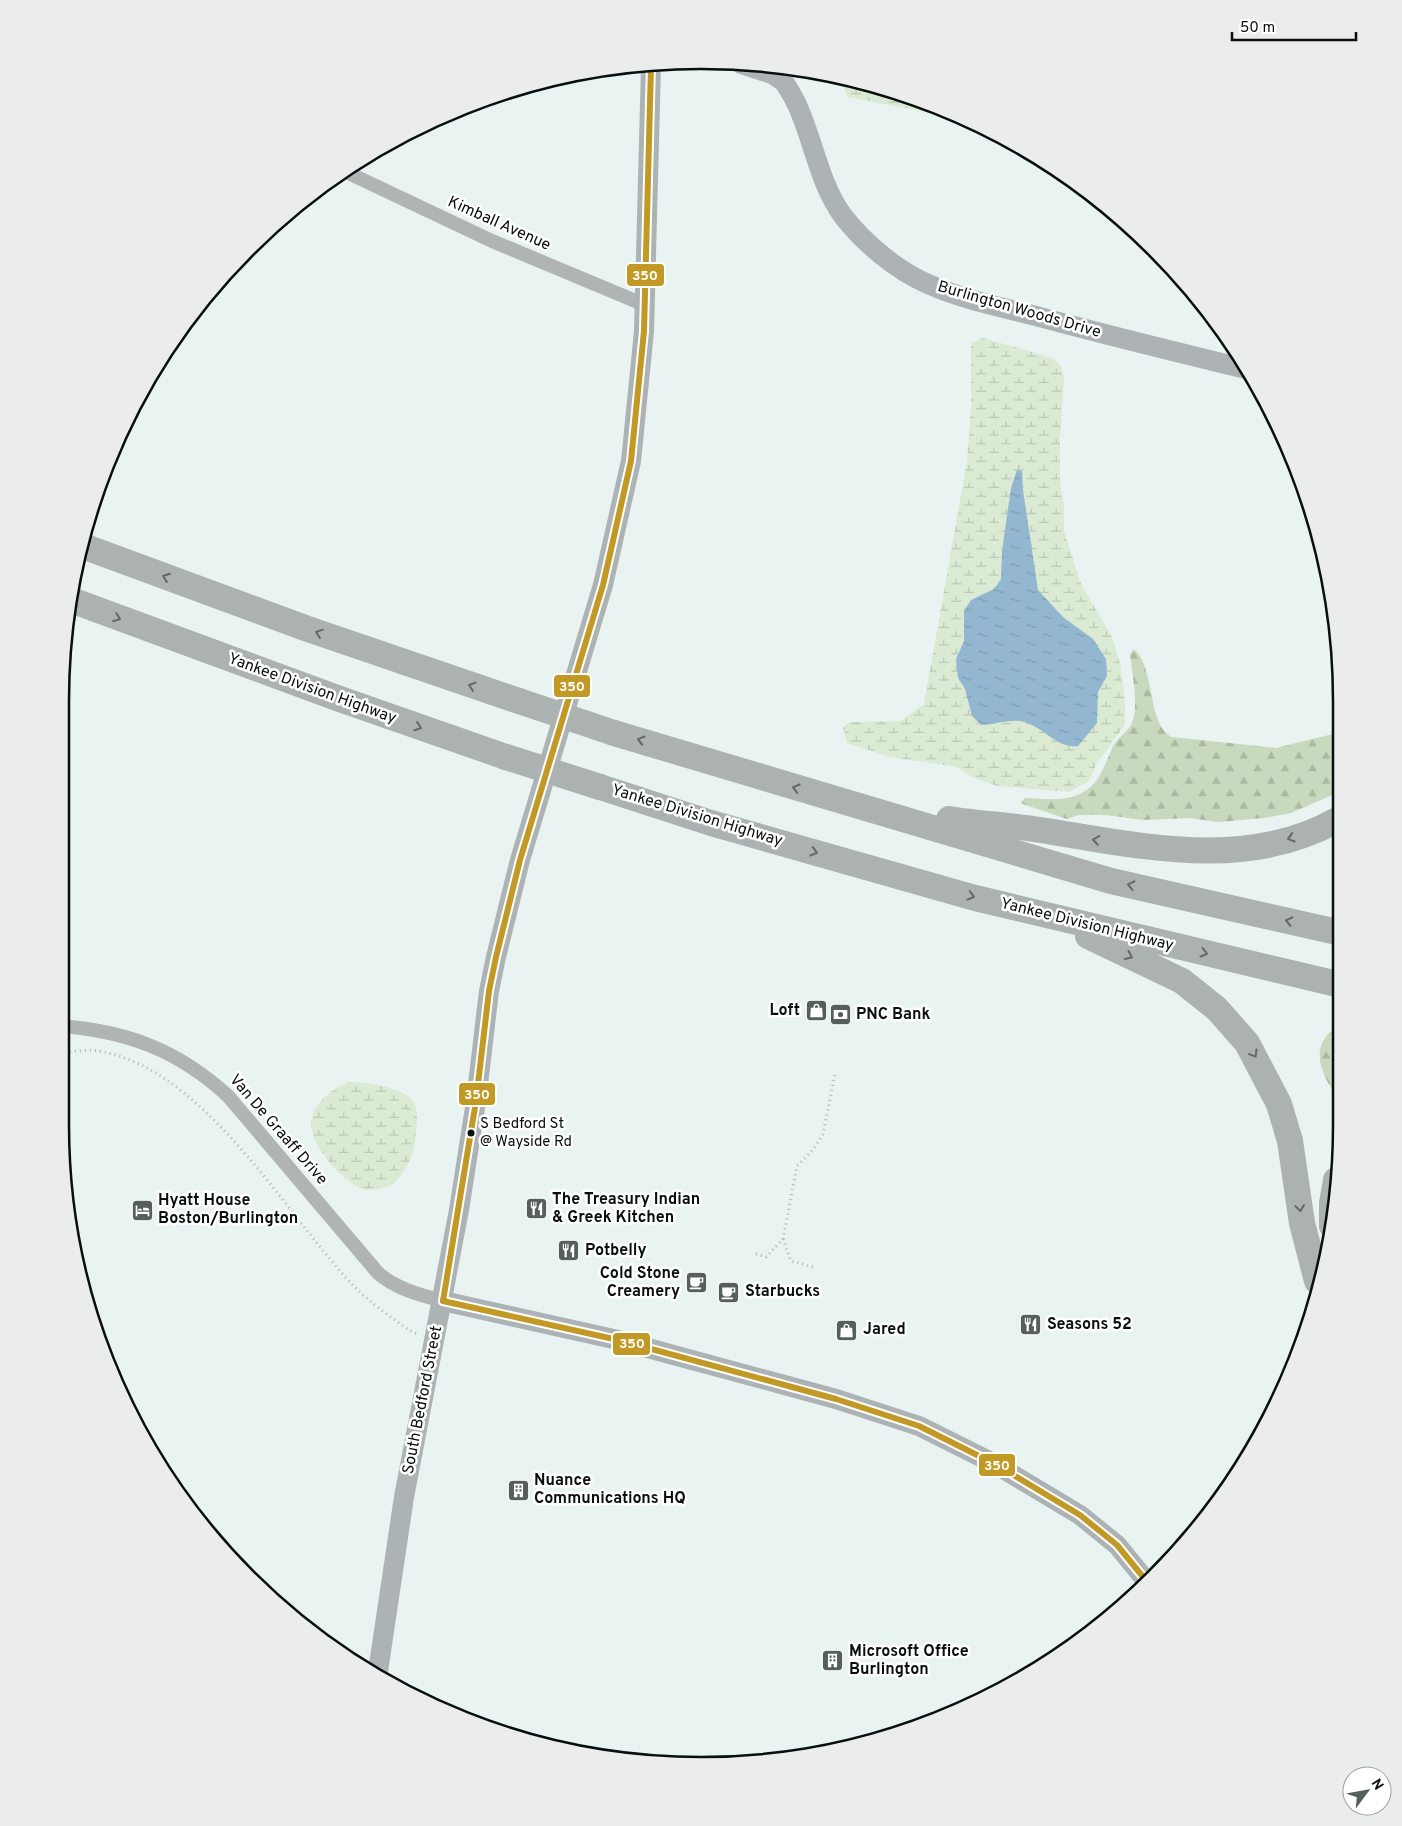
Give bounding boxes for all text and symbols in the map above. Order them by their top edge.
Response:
scale bar [1232,10,1356,42]
text: 50 m [1240,19,1275,38]
street label: Kimball Avenue [444,192,554,256]
line badge: 350 [626,263,665,287]
text: 350 [632,268,658,285]
street label: Burlington Woods Drive [935,277,1103,343]
one-way arrow [162,573,171,583]
one-way arrow [112,612,120,622]
one-way arrow [315,629,323,639]
street label: Yankee Division Highway [225,649,399,729]
line badge: 350 [553,674,591,698]
text: 350 [559,679,585,696]
one-way arrow [469,681,477,691]
one-way arrow [413,721,421,731]
one-way arrow [637,736,645,746]
street label: Yankee Division Highway [609,780,785,852]
one-way arrow [792,784,801,794]
one-way arrow [1288,833,1296,843]
one-way arrow [1092,835,1100,845]
one-way arrow [810,846,819,857]
one-way arrow [1126,880,1135,891]
one-way arrow [966,891,974,901]
street label: Yankee Division Highway [998,894,1176,956]
one-way arrow [1285,916,1293,927]
one-way arrow [1199,947,1208,958]
one-way arrow [1124,949,1133,960]
shop icon: Loft [804,999,828,1023]
place label: Loft [770,1001,800,1021]
bank icon: PNC Bank [828,1003,852,1027]
place label: PNC Bank [856,1005,931,1025]
one-way arrow [1248,1049,1258,1058]
street label: Van De Graaff Drive [224,1071,332,1189]
line badge: 350 [458,1082,496,1106]
text: 350 [464,1087,490,1104]
place label: S Bedford St @ Wayside Rd [480,1115,572,1152]
marker: S Bedford St @ Wayside Rd [466,1128,476,1138]
place label: The Treasury Indian & Greek Kitchen [552,1190,700,1228]
place label: Hyatt House Boston/Burlington [158,1191,298,1229]
restaurant icon: The Treasury Indian & Greek Kitchen [524,1197,548,1221]
hotel icon: Hyatt House Boston/Burlington [130,1198,154,1222]
one-way arrow [1294,1205,1305,1213]
restaurant icon: Potbelly [557,1239,581,1263]
place label: Potbelly [585,1241,647,1261]
place label: Cold Stone Creamery [600,1264,680,1302]
cafe icon: Cold Stone Creamery [684,1271,708,1295]
cafe icon: Starbucks [717,1280,741,1304]
place label: Starbucks [745,1282,820,1302]
restaurant icon: Seasons 52 [1019,1313,1043,1337]
place label: Seasons 52 [1047,1315,1132,1335]
shop icon: Jared [835,1318,859,1342]
place label: Jared [863,1320,906,1340]
street label: South Bedford Street [399,1324,447,1476]
line badge: 350 [612,1332,651,1356]
text: 350 [619,1336,645,1353]
line badge: 350 [978,1453,1016,1477]
text: 350 [984,1458,1010,1475]
place label: Nuance Communications HQ [534,1471,686,1509]
building icon: Nuance Communications HQ [506,1478,530,1502]
place label: Microsoft Office Burlington [849,1642,969,1680]
building icon: Microsoft Office Burlington [821,1649,845,1673]
north arrow [1342,1766,1392,1816]
text: N [1367,1776,1387,1794]

